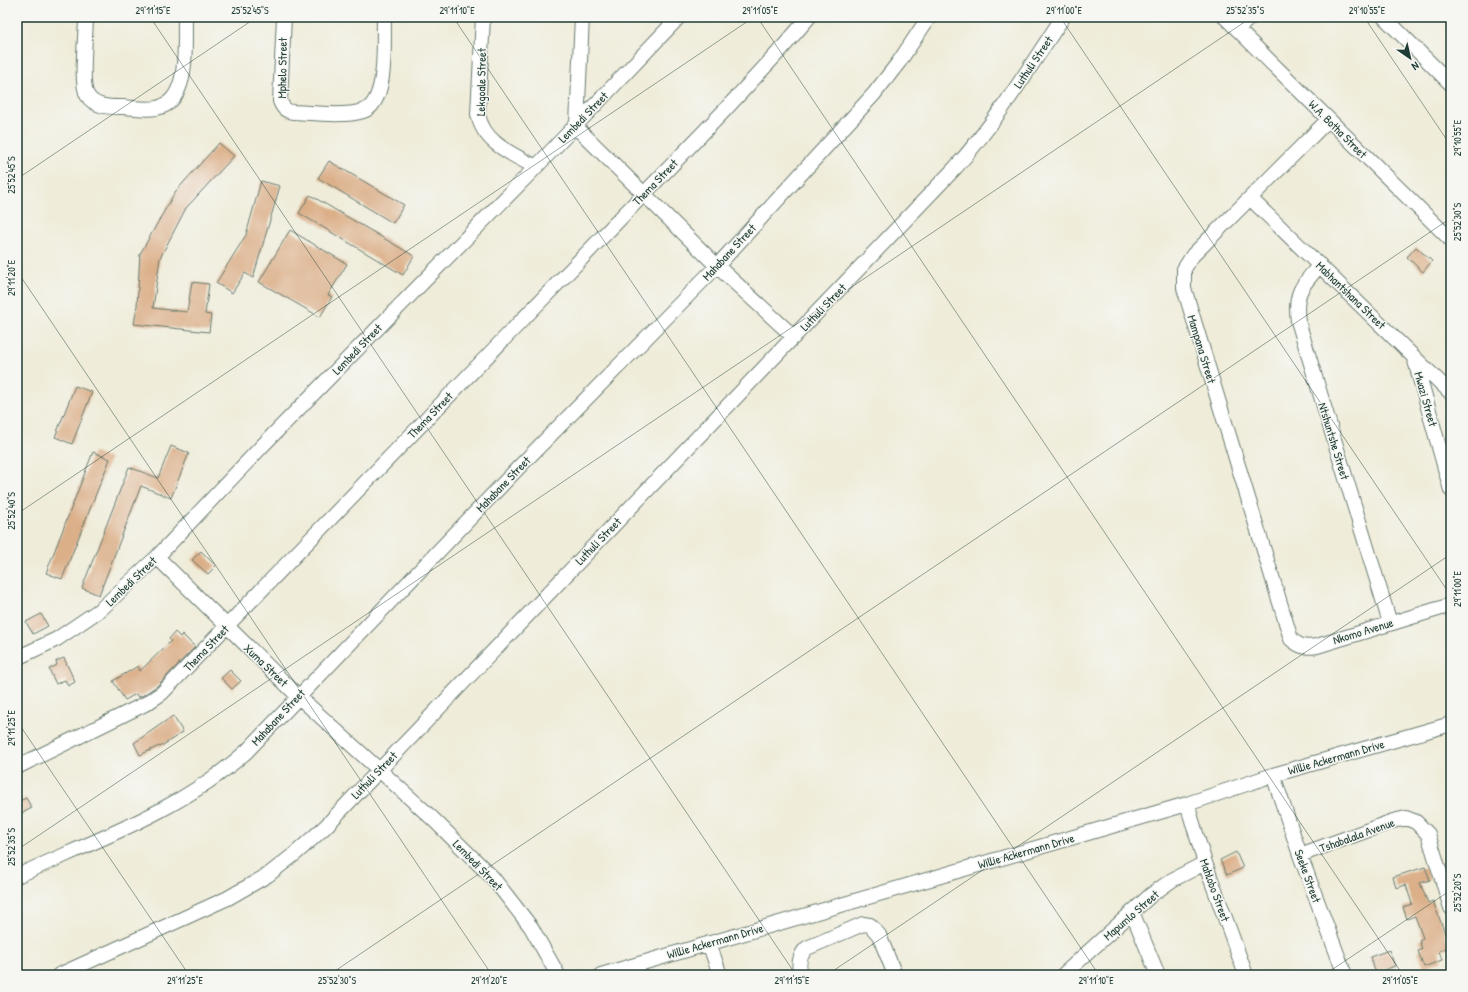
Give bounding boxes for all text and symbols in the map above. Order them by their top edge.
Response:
text: 29°11'15"E [136,4,171,17]
text: 25°52'45"S [231,4,269,17]
text: 29°11'10"E [439,4,475,17]
text: 29°11'05"E [742,4,778,17]
text: 29°11'00"E [1046,4,1083,17]
text: 25°52'35"S [1226,4,1264,17]
text: 29°10'55"E [1349,4,1386,17]
street label: Luthuli Street [1009,32,1057,92]
street label: Mphelo Street [273,37,291,99]
north arrow [1390,38,1430,78]
street label: Lekgoale Street [472,47,490,116]
text: N [1409,59,1422,74]
street label: Lembedi Street [554,87,612,146]
street label: W.A. Botha Street [1305,96,1372,163]
text: 29°10'55"E [1451,119,1464,156]
street label: Thema Street [628,154,682,209]
text: 25°52'45"S [5,156,18,194]
text: 25°52'30"S [1451,202,1464,241]
street label: Mahabane Street [698,219,760,284]
street label: Mabhantshana Street [1312,257,1390,333]
text: 29°11'20"E [5,259,18,296]
street label: Luthuli Street [796,279,850,334]
street label: Mampana Street [1184,313,1221,386]
street label: Lembedi Street [328,319,386,378]
street label: Mwazi Street [1410,370,1442,429]
street label: Thema Street [403,387,457,442]
street label: Ntshuntshe Street [1314,400,1354,482]
street label: Mahabane Street [472,452,535,516]
text: 25°52'40"S [5,492,18,530]
street label: Luthuli Street [571,513,625,568]
street label: Lembedi Street [102,552,161,610]
text: 29°11'00"E [1451,570,1464,607]
street label: Nkomo Avenue [1331,614,1396,648]
street label: Thema Street [179,620,233,675]
street label: Xuma Street [240,640,293,691]
street label: Mahabane Street [247,684,309,749]
text: 29°11'25"E [5,709,18,746]
street label: Willie Ackermann Drive [1286,735,1386,779]
street label: Luthuli Street [347,747,401,802]
street label: Tshabalala Avenue [1317,813,1397,856]
text: 25°52'35"S [5,828,18,866]
street label: Willie Ackermann Drive [976,829,1076,873]
street label: Lembedi Street [449,836,507,895]
street label: Seeke Street [1291,847,1326,906]
street label: Mahlobo Street [1196,856,1234,924]
text: 25°52'20"S [1451,873,1464,912]
street label: Mapumlo Street [1100,885,1163,944]
street label: Willie Ackermann Drive [665,919,765,963]
text: 29°11'25"E [167,974,204,987]
text: 25°52'30"S [318,974,357,987]
text: 29°11'20"E [471,974,508,987]
text: 29°11'15"E [775,974,810,987]
text: 29°11'10"E [1078,974,1114,987]
text: 29°11'05"E [1382,974,1418,987]

